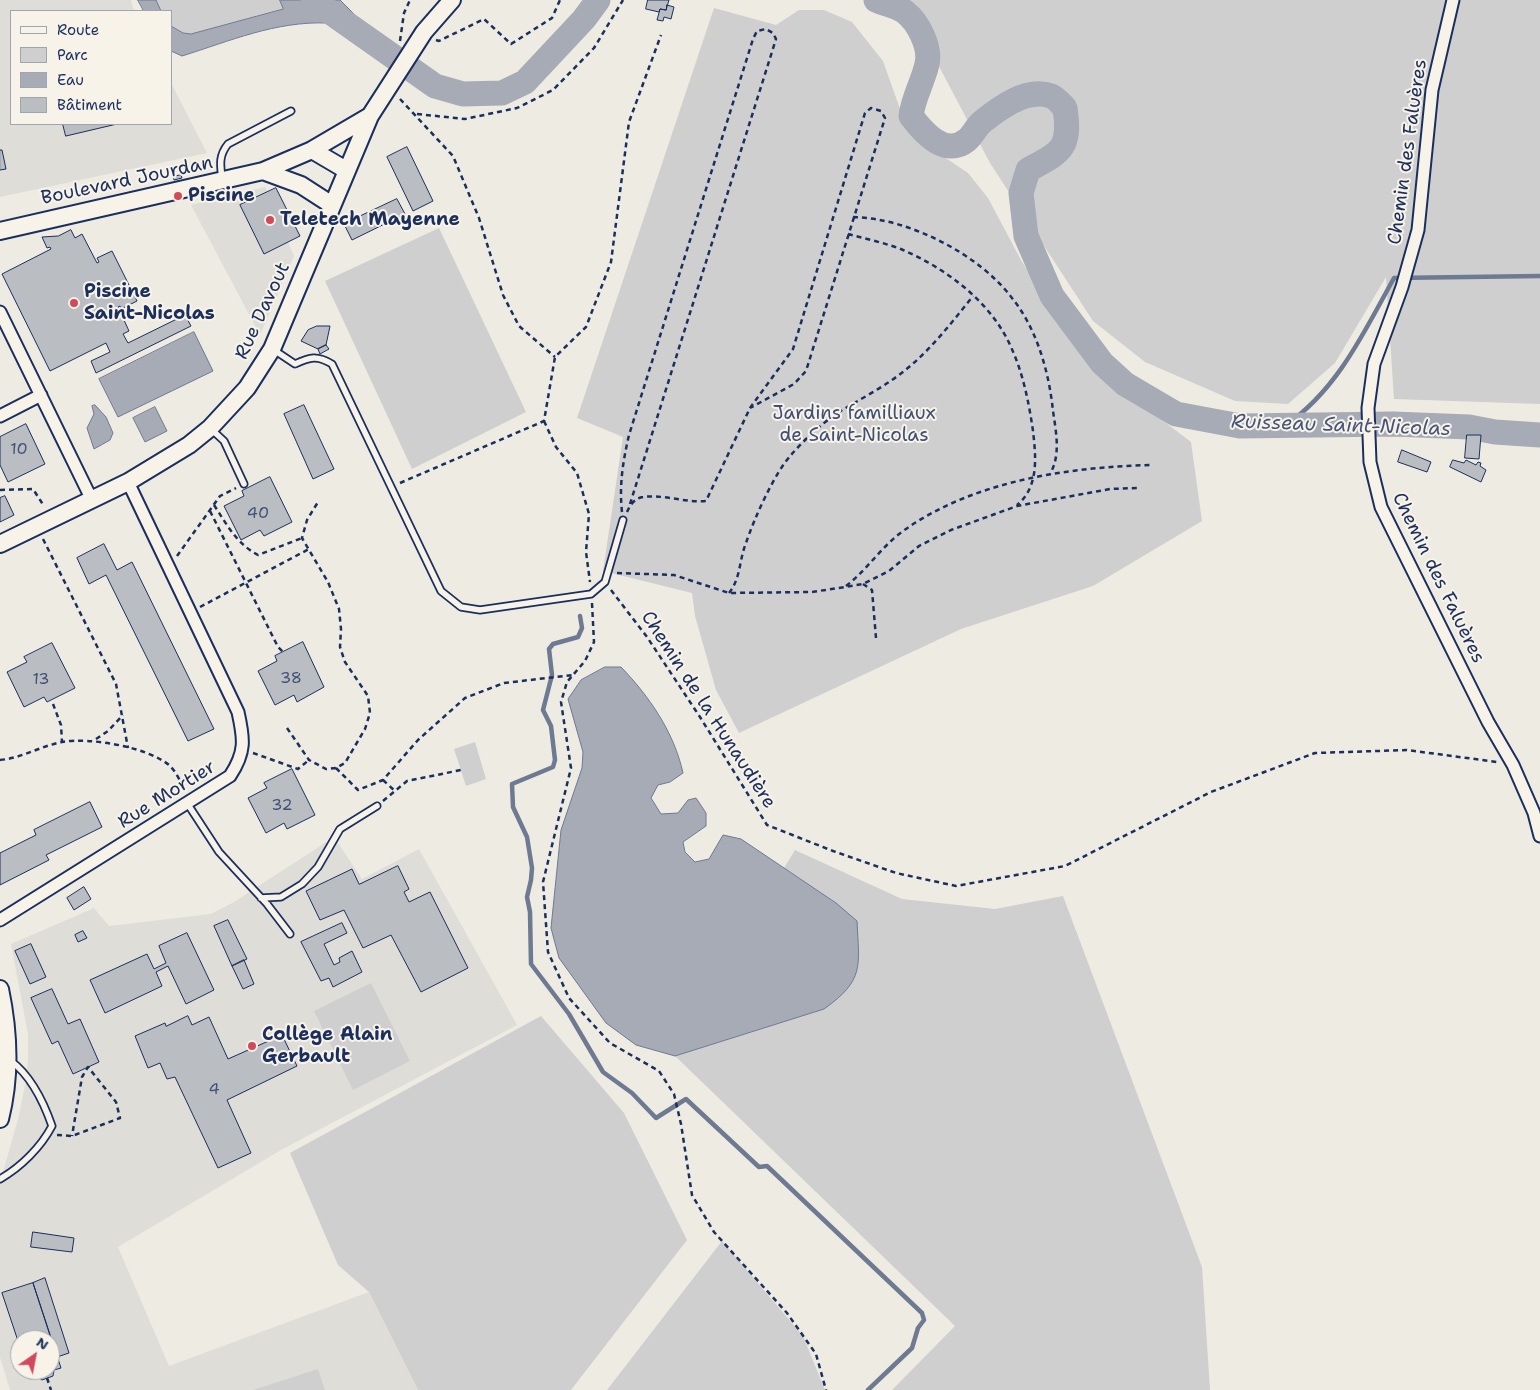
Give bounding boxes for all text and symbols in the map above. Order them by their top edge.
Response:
legend [10,10,172,125]
text: Route [57,20,99,40]
text: Parc [57,45,88,65]
street label: Chemin des Faluères [1384,58,1432,246]
text: Eau [57,70,84,90]
text: Bâtiment [57,95,122,115]
street label: Boulevard Jourdan [39,152,215,210]
place label: Piscine [188,185,255,207]
marker: Piscine [172,190,184,202]
place label: Teletech Mayenne [280,209,460,231]
marker: Teletech Mayenne [264,214,276,226]
street label: Rue Davout [231,259,295,363]
place label: Piscine Saint-Nicolas [84,281,215,325]
marker: Piscine Saint-Nicolas [68,297,80,309]
park label: Jardins familliaux de Saint-Nicolas [772,403,936,447]
water label: Ruisseau Saint-Nicolas [1231,410,1451,442]
house number: 10 [10,440,28,460]
street label: Chemin des Faluères [1387,489,1489,667]
house number: 40 [247,504,269,524]
street label: Chemin de la Hunaudière [636,607,780,813]
house number: 38 [280,669,302,689]
house number: 13 [32,670,50,690]
street label: Rue Mortier [114,756,220,834]
house number: 32 [271,796,293,816]
place label: Collège Alain Gerbault [262,1024,392,1068]
marker: Collège Alain Gerbault [246,1040,258,1052]
house number: 4 [208,1080,220,1100]
north arrow [10,1330,60,1380]
text: N [33,1333,52,1354]

